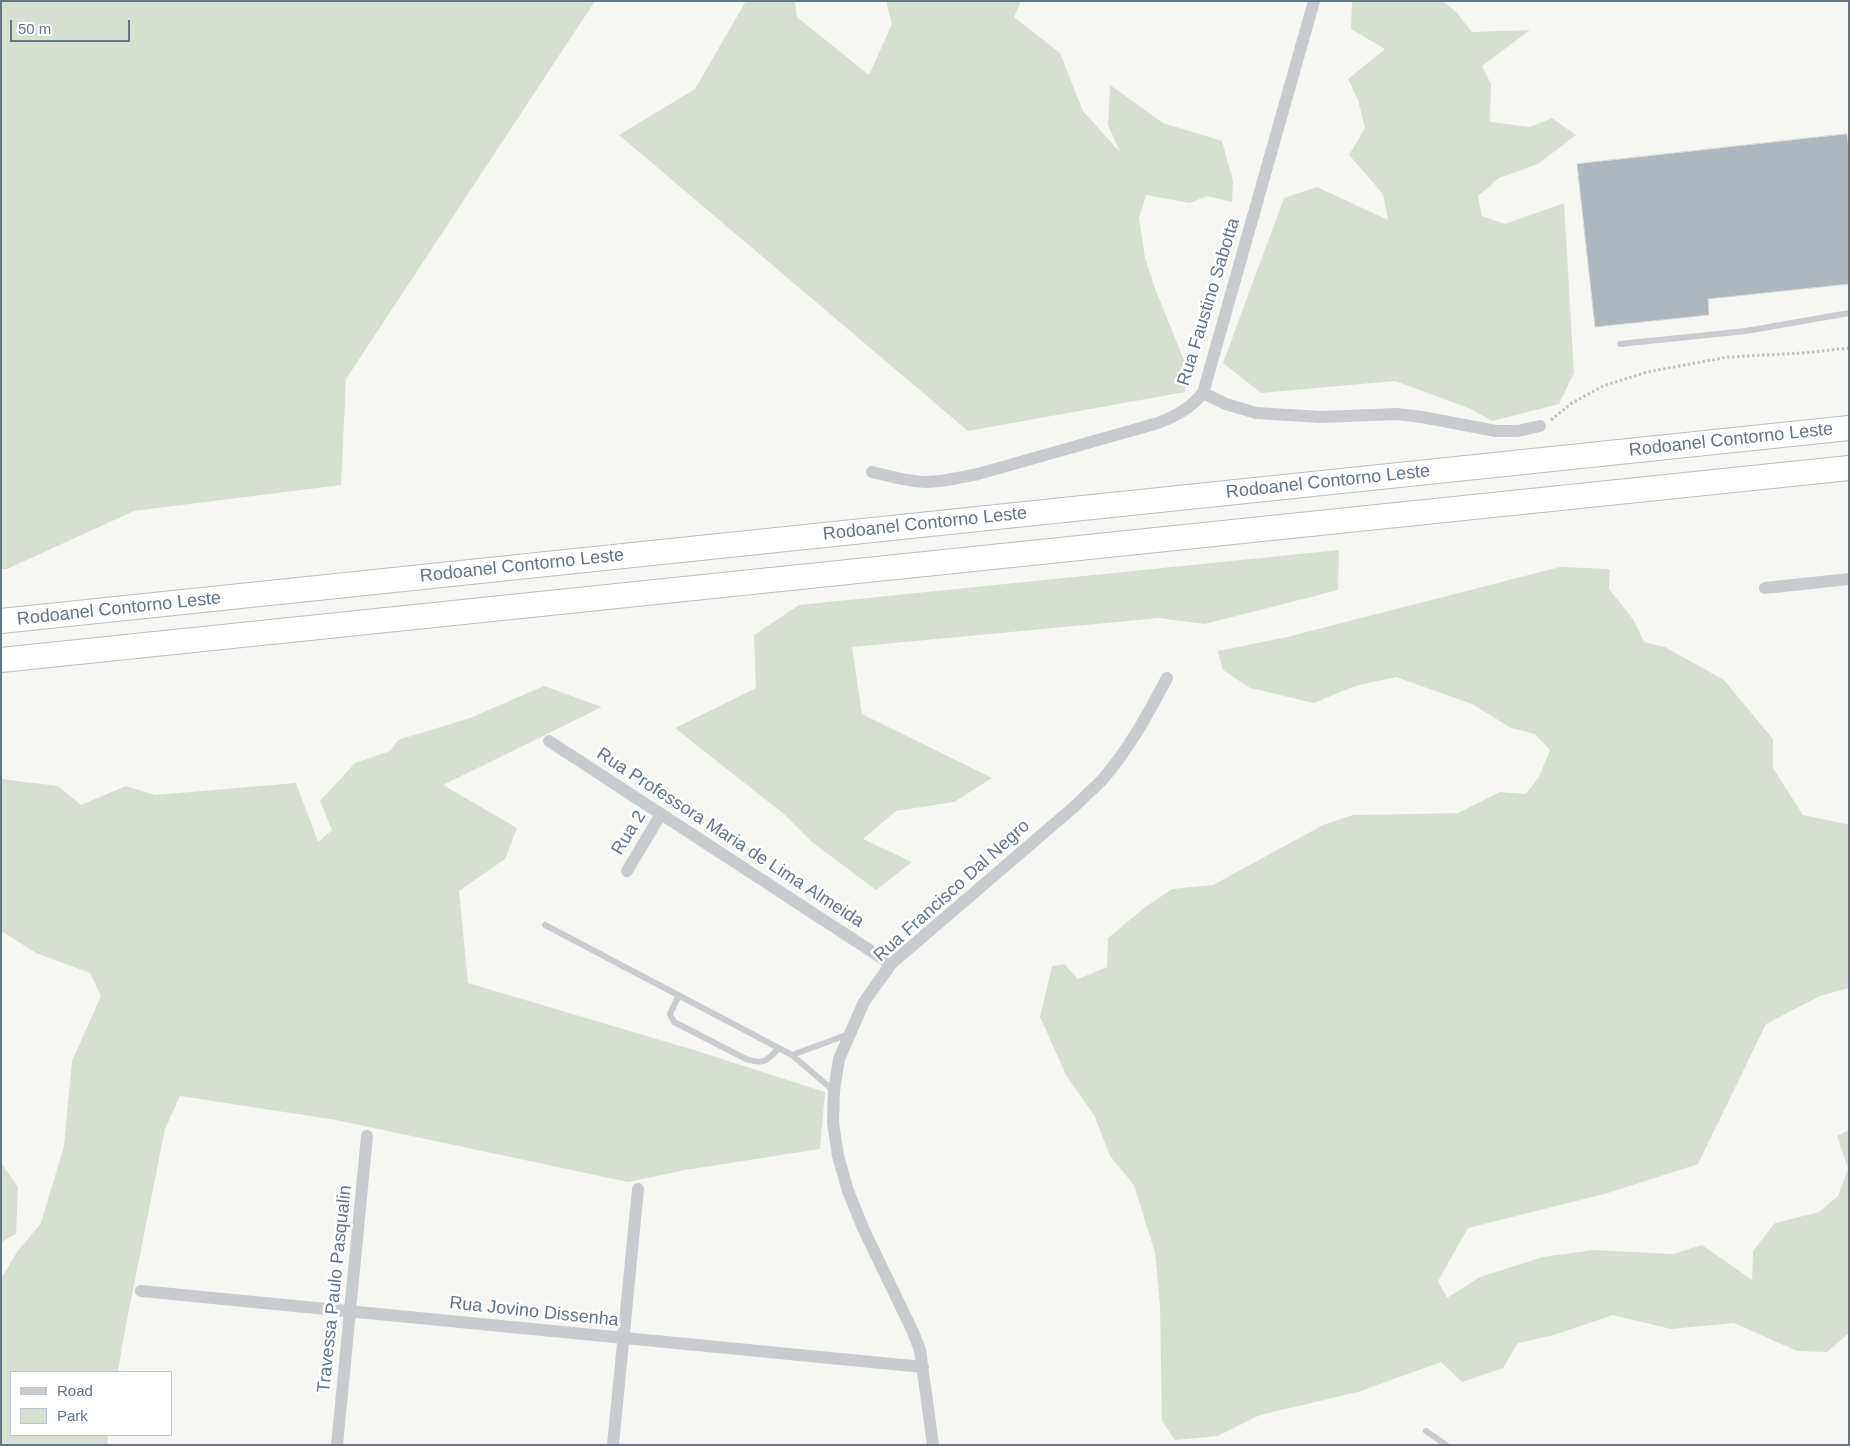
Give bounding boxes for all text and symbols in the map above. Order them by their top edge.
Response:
scale bar [12,10,132,42]
text: 50 m [18,20,51,37]
street label: Rua Faustino Sabotta [1173,216,1245,388]
street label: Rodoanel Contorno Leste [1628,419,1834,461]
street label: Rodoanel Contorno Leste [1225,461,1431,503]
street label: Rodoanel Contorno Leste [822,503,1028,545]
street label: Rodoanel Contorno Leste [419,545,625,587]
street label: Rodoanel Contorno Leste [16,588,222,630]
street label: Rua Professora Maria de Lima Almeida [592,743,868,933]
street label: Rua 2 [607,807,651,859]
street label: Rua Francisco Dal Negro [870,815,1034,967]
street label: Travessa Paulo Pasqualin [313,1184,357,1394]
street label: Rua Jovino Dissenha [448,1292,620,1332]
legend [10,1371,172,1436]
text: Road [57,1382,93,1399]
text: Park [57,1407,88,1424]

